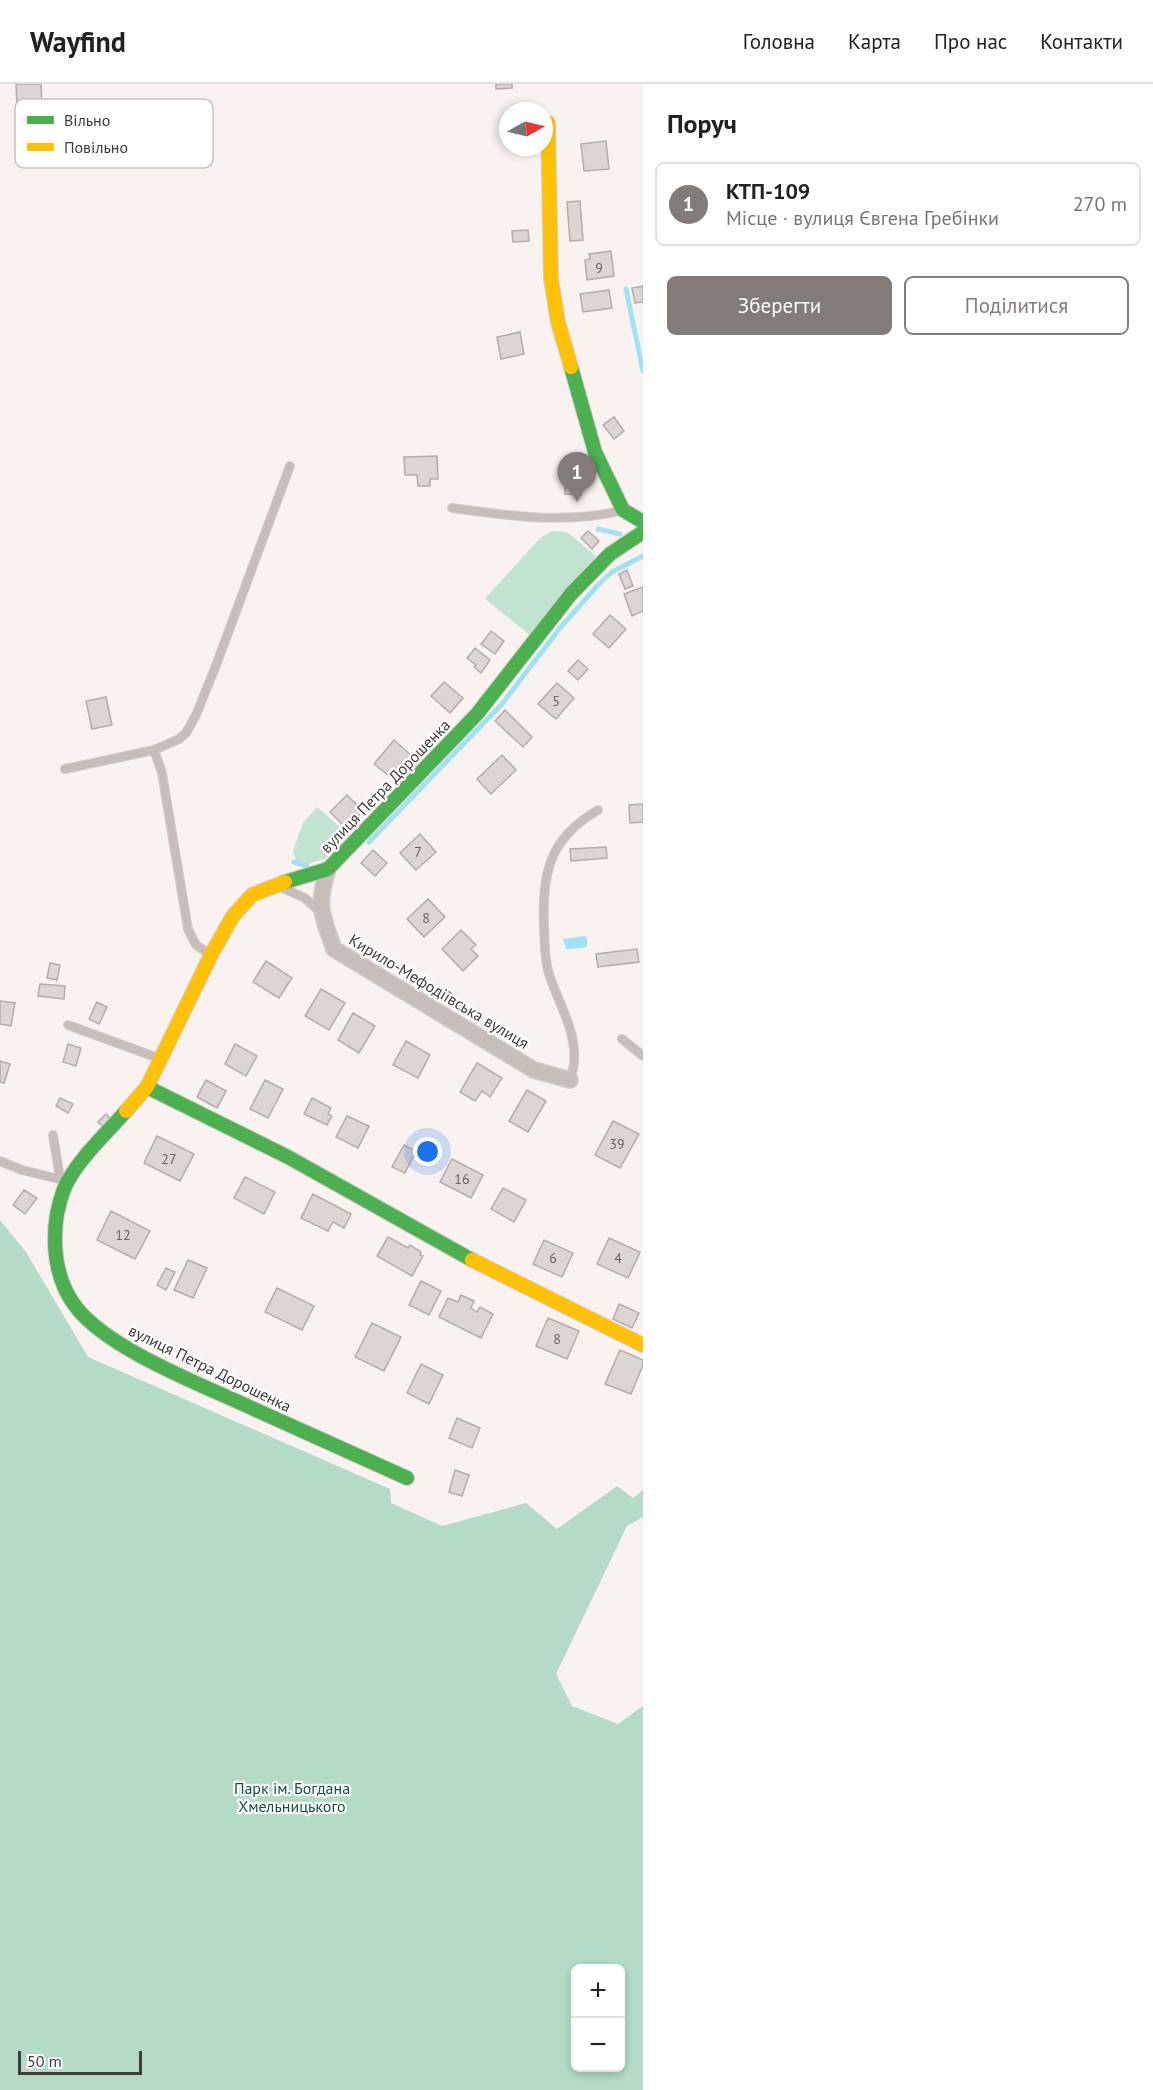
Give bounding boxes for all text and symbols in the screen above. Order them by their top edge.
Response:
text: Wayfind [30,23,126,60]
text: Головна [743,28,815,55]
text: Карта [848,28,901,55]
text: Про нас [934,28,1007,55]
text: Контакти [1040,28,1123,55]
legend [15,99,213,168]
north arrow [499,102,553,156]
text: Поруч [667,107,737,140]
text: Вільно [64,110,110,130]
text: Повільно [64,137,128,157]
text: КТП-109 [726,177,810,205]
text: 1 [683,191,694,217]
text: 270 m [1073,191,1127,217]
text: Місце · вулиця Євгена Гребінки [726,205,999,231]
house number: 9 [595,259,603,277]
button: Зберегти [667,276,892,335]
button: Поділитися [904,276,1129,335]
pin: 1 [558,452,596,502]
house number: 5 [552,692,560,710]
street label: вулиця Петра Дорошенка [316,715,454,857]
house number: 7 [414,843,422,861]
house number: 8 [422,909,430,927]
street label: Кирило-Мефодіївська вулиця [345,929,533,1053]
house number: 39 [609,1135,625,1153]
your location [413,1137,442,1166]
house number: 27 [161,1150,177,1168]
house number: 16 [454,1170,470,1188]
house number: 12 [115,1226,131,1244]
house number: 6 [549,1249,557,1267]
house number: 4 [614,1249,622,1267]
street label: вулиця Петра Дорошенка [125,1320,295,1416]
house number: 8 [553,1330,561,1348]
park label: Парк ім. Богдана Хмельницького [234,1778,350,1816]
map controls [571,1964,625,2072]
button: + [571,1964,625,2018]
button: − [571,2018,625,2072]
scale bar [18,2048,142,2076]
text: 50 m [27,2051,62,2071]

